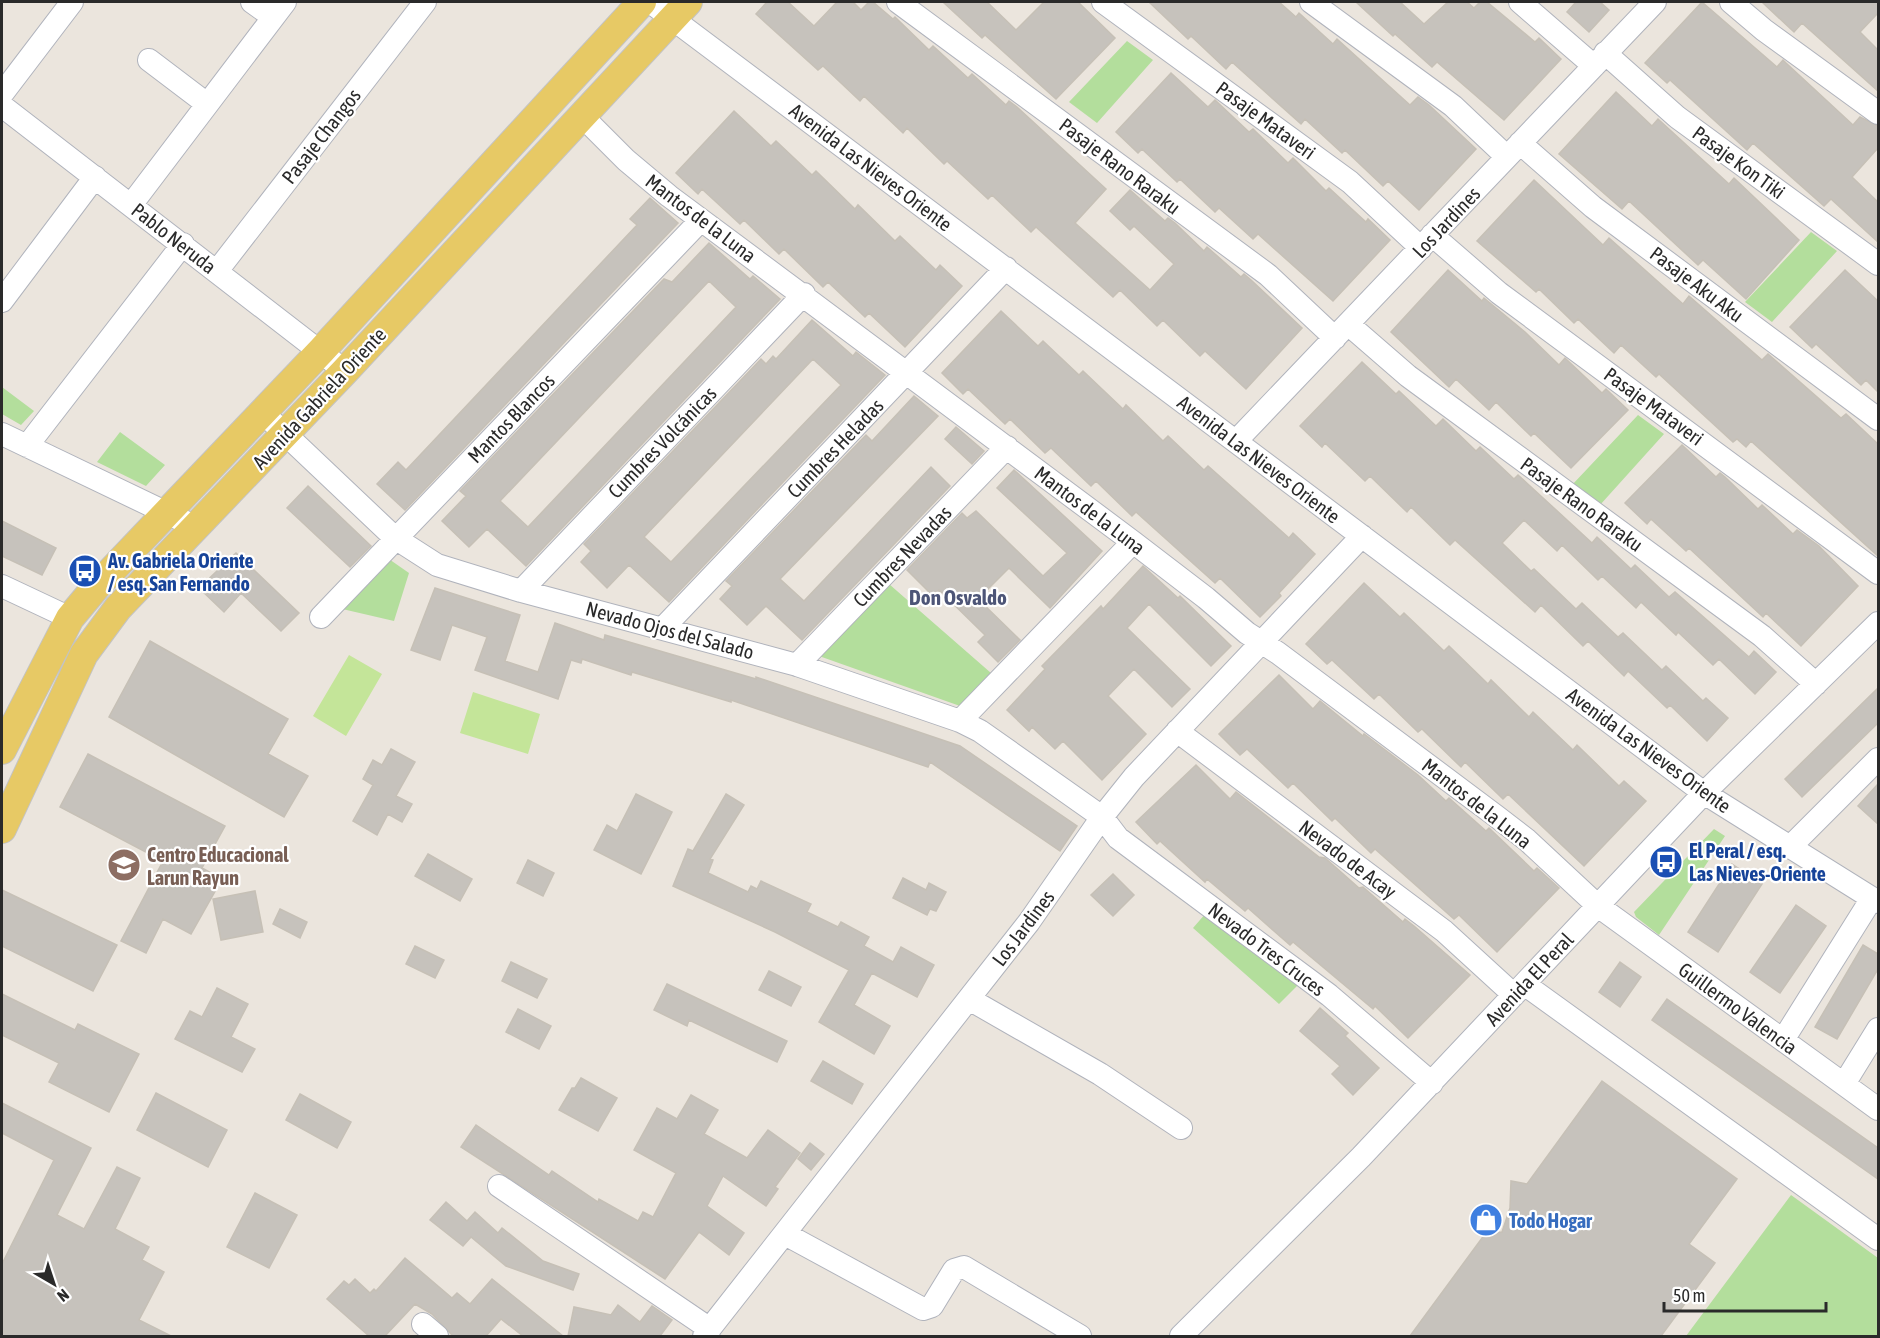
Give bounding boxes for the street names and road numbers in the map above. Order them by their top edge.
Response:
street label: Pasaje Mataveri [1212,76,1320,164]
street label: Pasaje Changos [277,84,365,188]
street label: Avenida Las Nieves Oriente [785,98,957,236]
street label: Pasaje Rano Raraku [1055,113,1185,219]
street label: Pasaje Kon Tiki [1688,121,1790,203]
street label: Mantos de la Luna [641,169,761,267]
street label: Los Jardines [1407,182,1485,262]
street label: Pablo Neruda [127,198,221,278]
street label: Pasaje Aku Aku [1646,241,1748,327]
street label: Avenida Gabriela Oriente [248,323,390,473]
street label: Pasaje Mataveri [1600,362,1708,450]
street label: Mantos Blancos [463,369,559,467]
street label: Cumbres Volcánicas [603,382,721,502]
street label: Avenida Las Nieves Oriente [1173,390,1345,528]
street label: Cumbres Heladas [782,394,888,502]
street label: Pasaje Rano Raraku [1517,452,1647,556]
street label: Mantos de la Luna [1030,461,1150,559]
street label: Cumbres Nevadas [848,501,956,611]
street label: Nevado Ojos del Salado [584,597,756,663]
street label: Avenida Las Nieves Oriente [1562,683,1736,817]
street label: Mantos de la Luna [1418,753,1536,853]
street label: Nevado de Acay [1295,815,1401,903]
street label: Los Jardines [987,886,1059,970]
street label: Nevado Tres Cruces [1204,898,1330,1000]
street label: Avenida El Peral [1480,927,1578,1030]
street label: Guillermo Valencia [1674,957,1802,1059]

